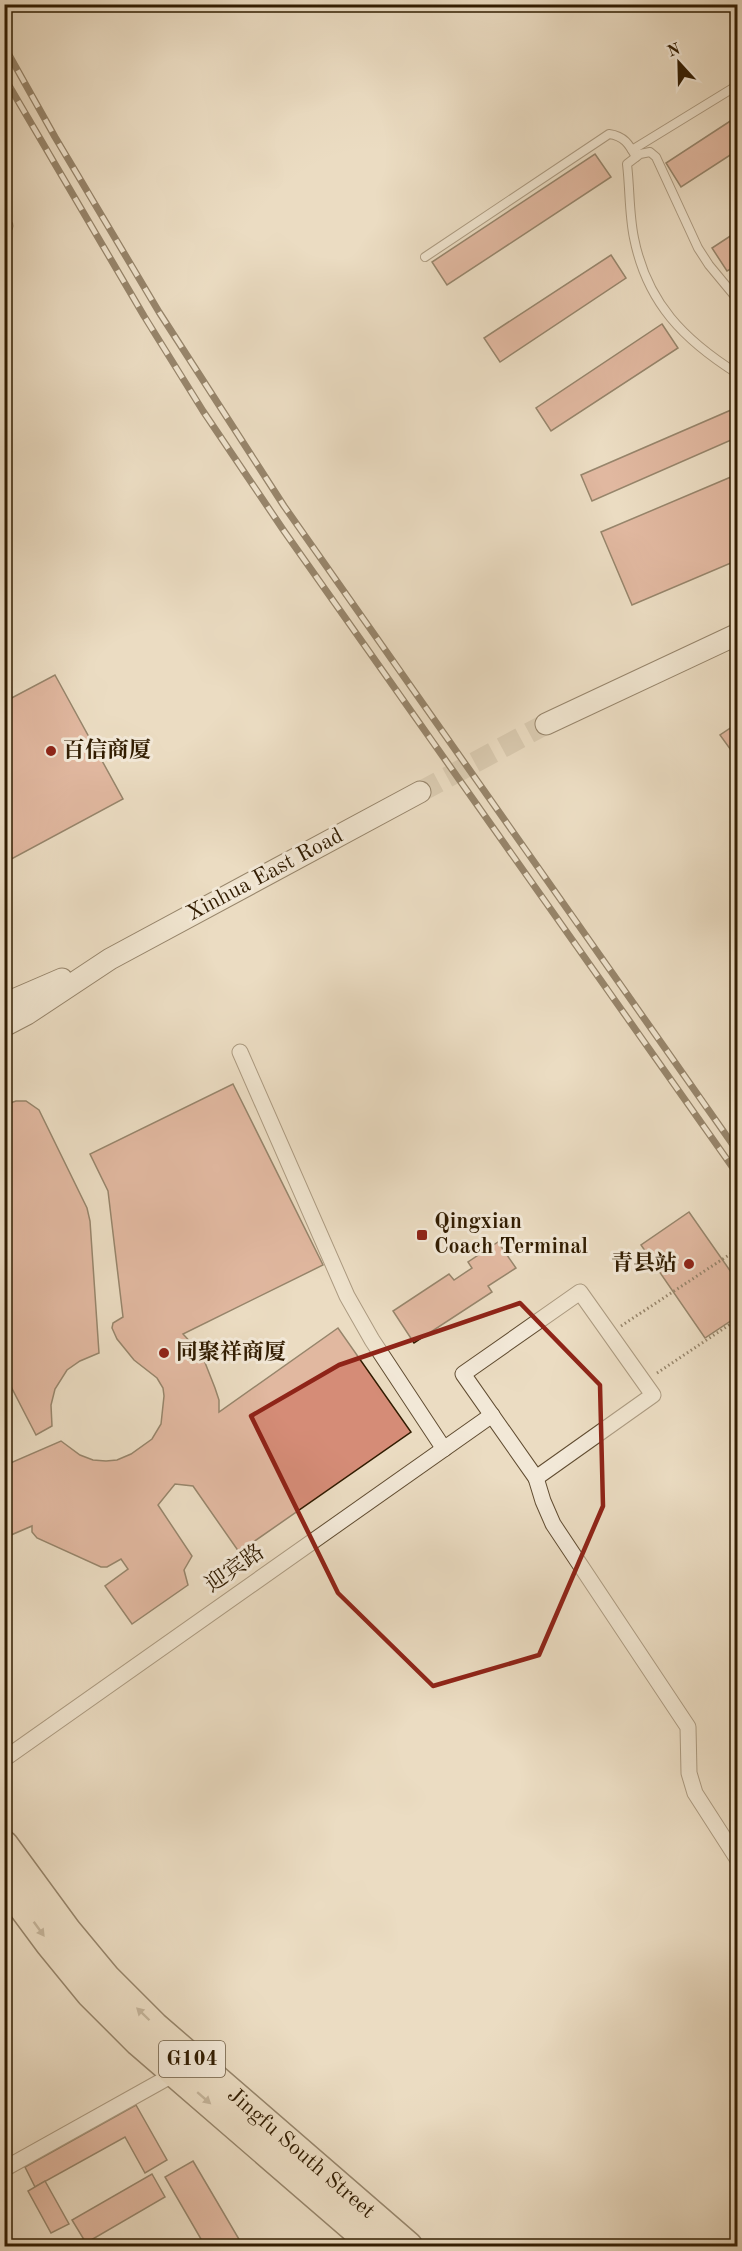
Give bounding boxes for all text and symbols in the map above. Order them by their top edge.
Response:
north arrow [649,33,709,93]
text: N [665,41,684,61]
place label: 百信商厦 [63,737,151,762]
marker: 百信商厦 [44,744,58,758]
street label: Xinhua East Road [183,825,347,925]
place label: Qingxian Coach Terminal [434,1211,588,1258]
marker: Qingxian Coach Terminal [415,1228,429,1242]
place label: 青县站 [611,1251,677,1275]
marker: 青县站 [682,1257,696,1271]
place label: 同聚祥商厦 [176,1339,286,1364]
marker: 同聚祥商厦 [157,1346,171,1360]
street label: 迎宾路 [201,1539,268,1597]
one-way arrow [33,1921,45,1937]
one-way arrow [136,2008,150,2022]
road number: G104 [159,2041,225,2077]
street label: Jingfu South Street [223,2084,379,2223]
one-way arrow [196,2091,211,2104]

